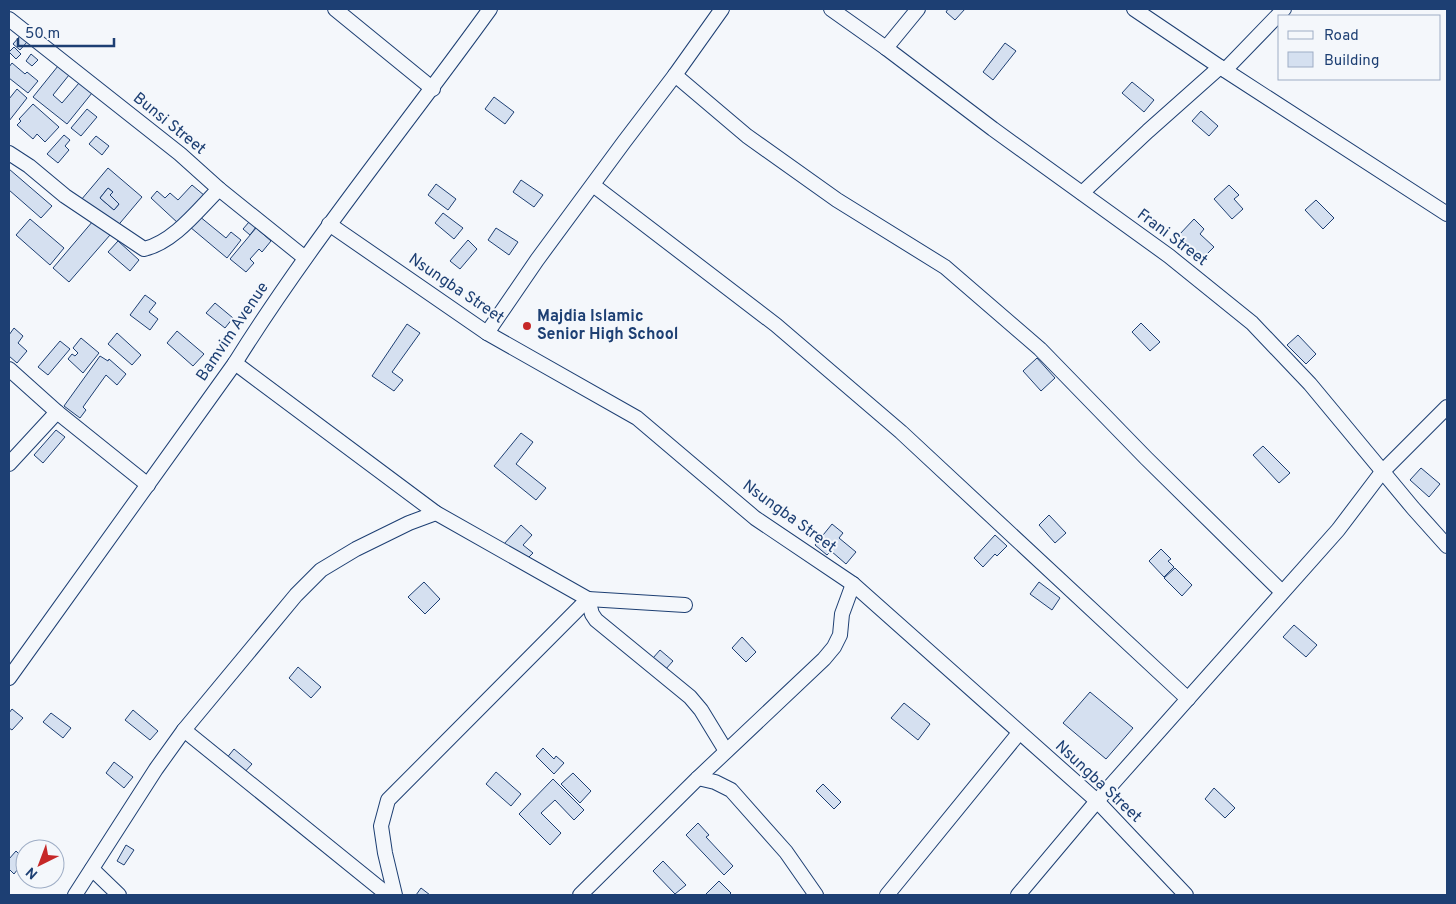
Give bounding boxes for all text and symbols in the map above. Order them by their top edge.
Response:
scale bar [18,15,114,47]
legend [1278,15,1441,80]
text: 50 m [25,25,60,44]
text: Road [1324,27,1359,46]
text: Building [1324,52,1379,71]
street label: Bunsi Street [129,89,209,159]
street label: Frani Street [1133,205,1211,271]
street label: Nsungba Street [404,250,508,328]
street label: Bamvim Avenue [192,279,274,385]
place label: Majdia Islamic Senior High School [537,307,678,345]
marker: Majdia Islamic Senior High School [521,320,533,332]
street label: Nsungba Street [738,476,840,558]
street label: Nsungba Street [1051,737,1145,827]
north arrow [15,839,65,889]
text: N [23,863,42,882]

